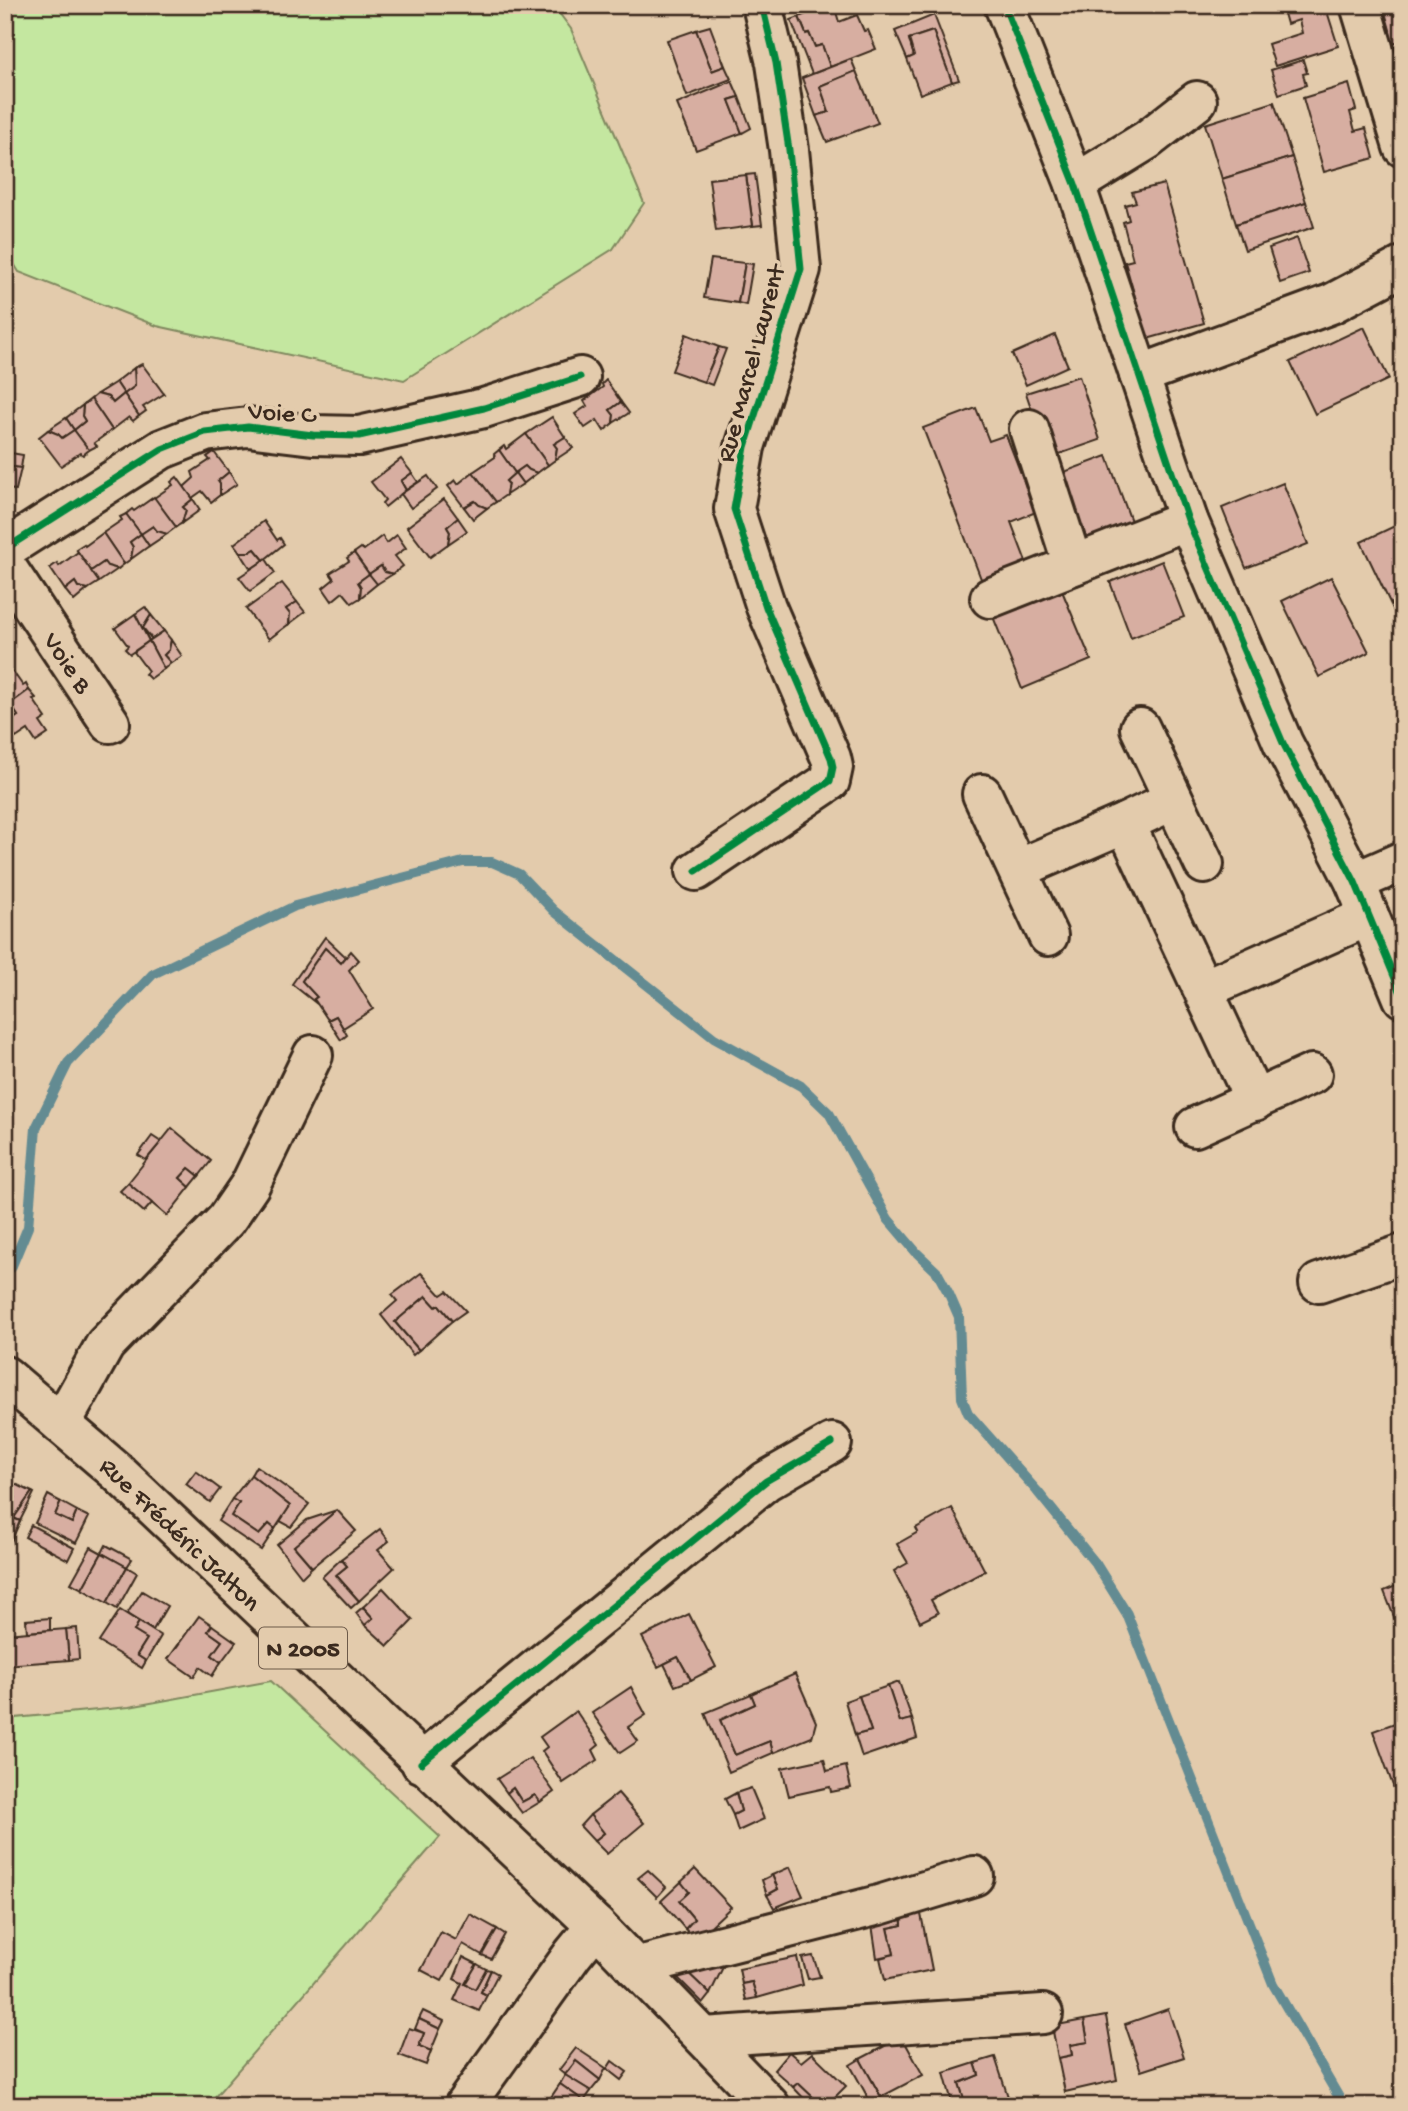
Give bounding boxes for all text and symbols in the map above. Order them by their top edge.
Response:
street label: Rue Marcel Laurent [712,260,795,466]
street label: Voie C [246,398,318,433]
street label: Voie B [34,627,97,701]
street label: Rue Frédéric Jalton [91,1453,266,1620]
road number: N 2005 [259,1628,347,1668]

